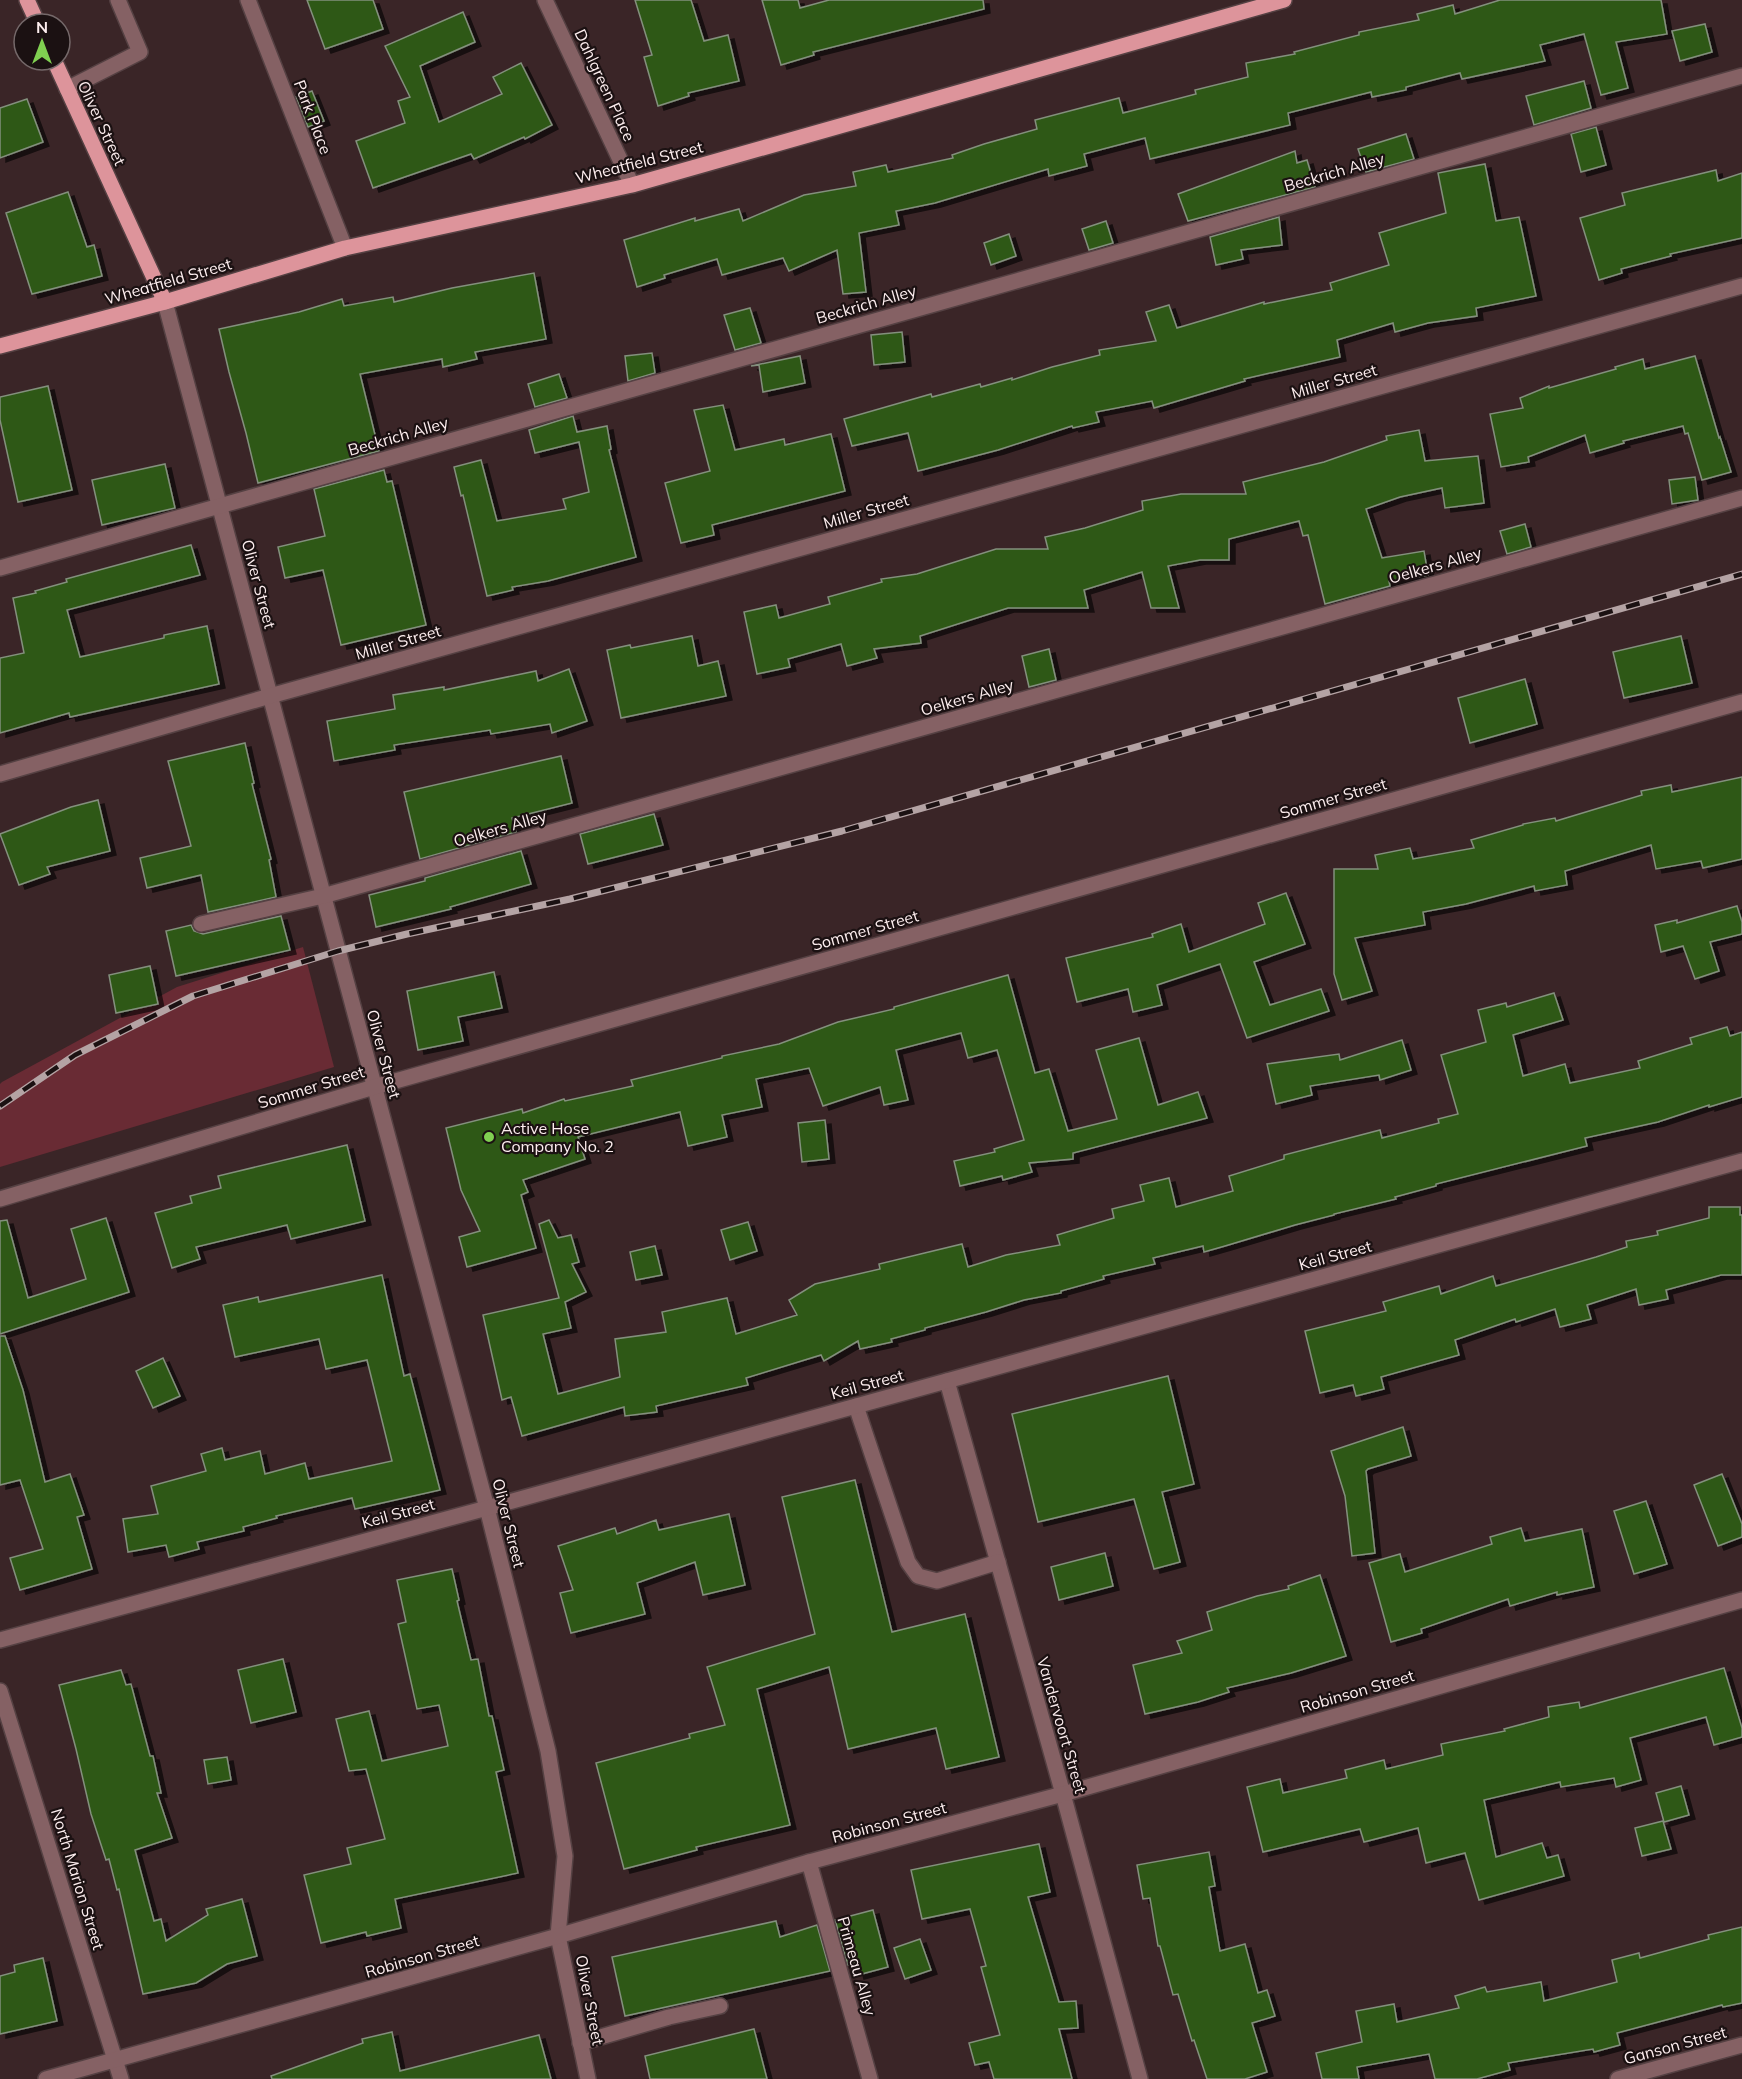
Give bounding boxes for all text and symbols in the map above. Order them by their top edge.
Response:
north arrow [12,12,72,72]
text: N [36,17,48,37]
street label: Dahlgreen Place [570,26,640,144]
street label: Oliver Street [74,77,131,169]
street label: Park Place [290,77,336,157]
street label: Wheatfield Street [573,136,705,188]
street label: Beckrich Alley [1282,148,1387,196]
street label: Wheatfield Street [102,253,234,309]
street label: Beckrich Alley [814,280,919,328]
street label: Miller Street [1289,359,1379,403]
street label: Beckrich Alley [346,412,451,460]
street label: Miller Street [821,489,911,533]
street label: Oliver Street [238,537,281,631]
street label: Oelkers Alley [1386,542,1484,588]
street label: Miller Street [353,620,443,664]
street label: Oelkers Alley [918,674,1016,720]
street label: Sommer Street [1277,773,1389,823]
street label: Oelkers Alley [451,805,549,851]
street label: Sommer Street [809,905,921,955]
street label: Oliver Street [363,1007,406,1101]
street label: Sommer Street [255,1061,367,1113]
place label: Active Hose Company No. 2 [501,1118,614,1156]
marker: Active Hose Company No. 2 [482,1130,496,1144]
street label: Keil Street [1296,1236,1374,1274]
street label: Keil Street [828,1365,906,1403]
street label: Oliver Street [488,1476,530,1570]
street label: Keil Street [359,1494,437,1532]
street label: Vandervoort Street [1033,1655,1091,1796]
street label: Robinson Street [1298,1665,1417,1717]
street label: Robinson Street [830,1797,949,1847]
street label: North Marion Street [47,1806,109,1952]
street label: Primeau Alley [833,1914,881,2018]
street label: Robinson Street [363,1930,482,1982]
street label: Oliver Street [571,1953,609,2047]
street label: Ganson Street [1621,2022,1729,2068]

